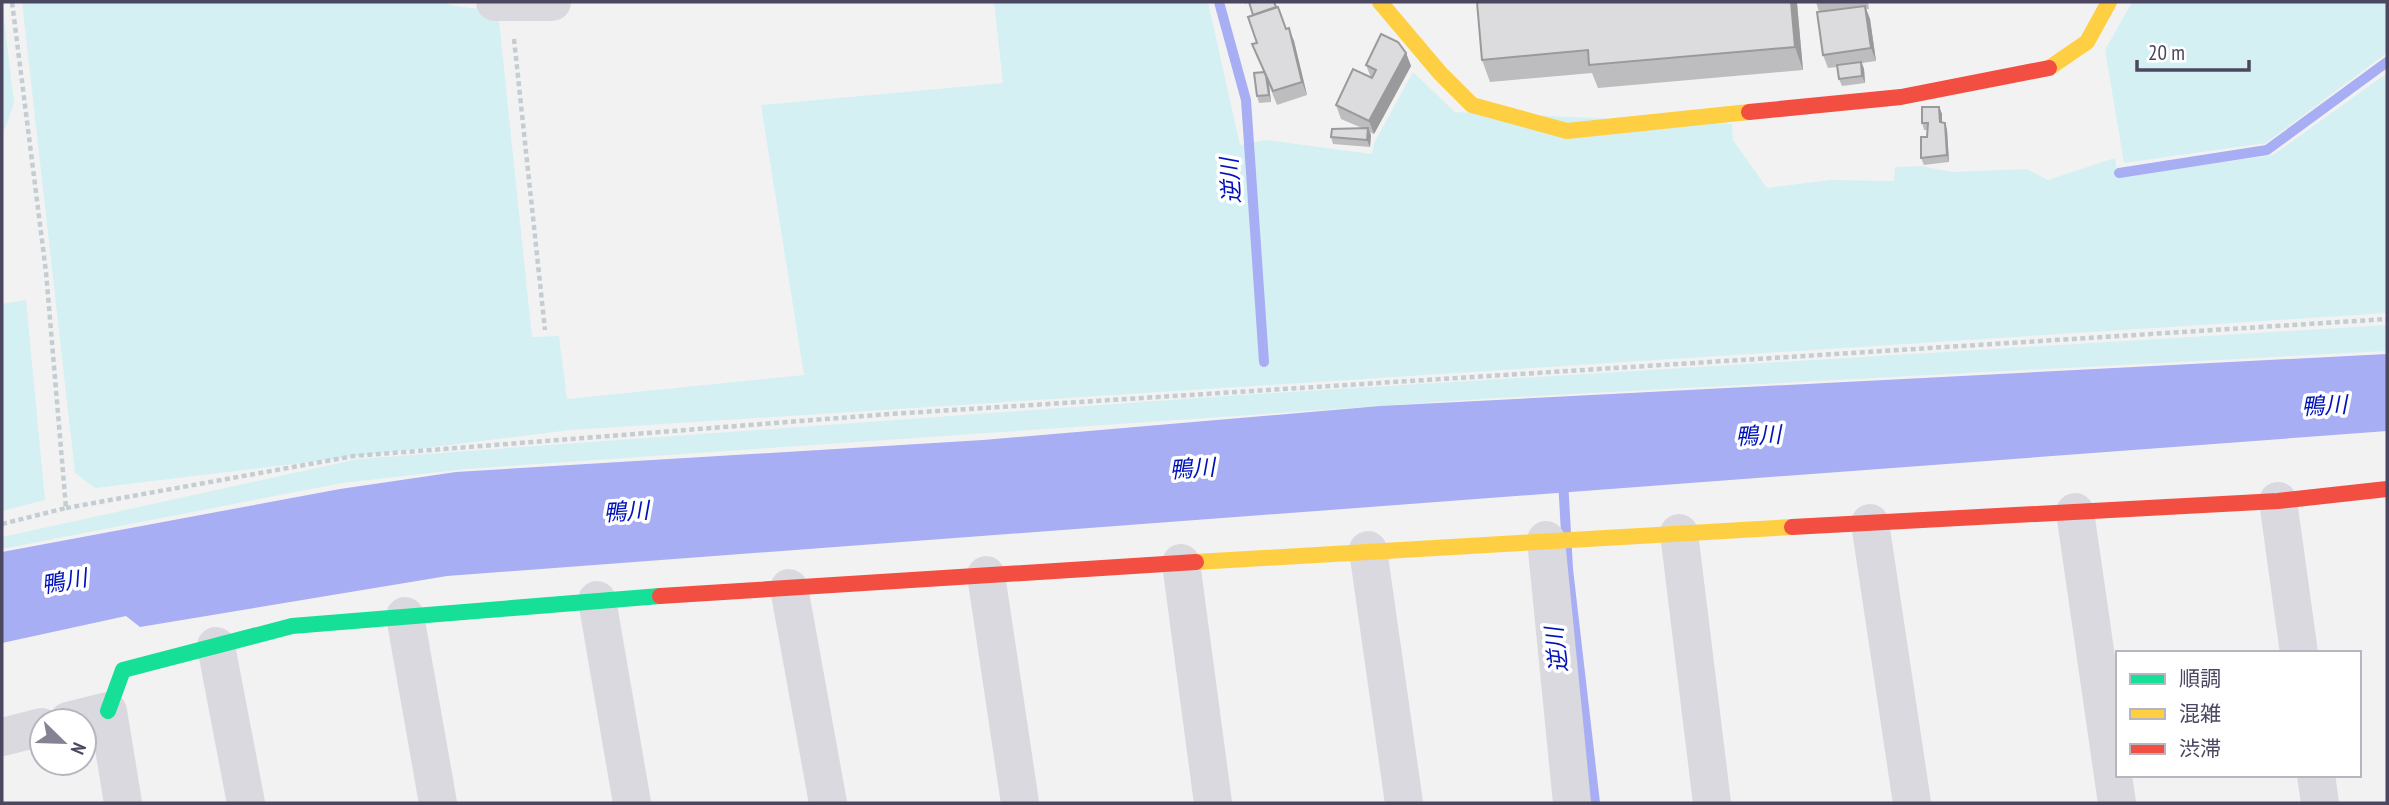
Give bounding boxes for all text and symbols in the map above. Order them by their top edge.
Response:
scale bar [2137,28,2249,72]
text: 20 m [2148,39,2185,66]
water label: 逆川 [1214,154,1246,205]
water label: 鴨川 [2300,389,2351,421]
water label: 鴨川 [1734,419,1785,451]
water label: 鴨川 [1168,452,1219,484]
water label: 鴨川 [602,495,653,527]
water label: 鴨川 [39,562,92,599]
water label: 逆川 [1538,622,1573,675]
legend [2116,651,2361,777]
text: 順調 [2179,665,2221,692]
text: 混雑 [2179,700,2221,727]
north arrow [28,707,98,777]
text: 渋滞 [2179,735,2221,762]
text: N [66,739,92,758]

